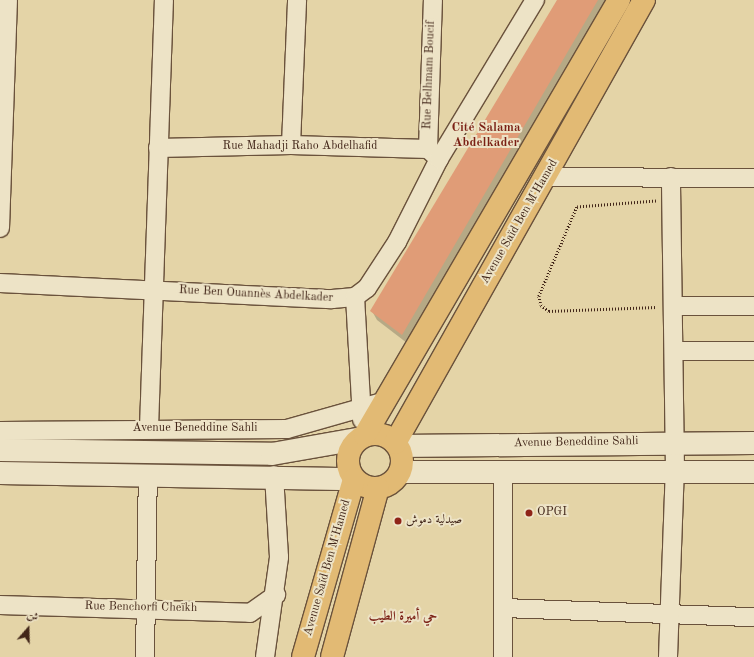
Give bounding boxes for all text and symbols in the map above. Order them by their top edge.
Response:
street label: Rue Belhmam Boucif [421,20,439,130]
district label: Cité Salama Abdelkader [451,121,521,152]
street label: Rue Mahadji Raho Abdelhafid [223,140,377,154]
street label: Avenue Saïd Ben M'Hamed [478,157,562,287]
street label: Rue Ben Ouannès Abdelkader [178,284,334,306]
street label: Avenue Beneddine Sahli [133,422,257,436]
street label: Avenue Beneddine Sahli [513,435,639,451]
street label: Avenue Saïd Ben M'Hamed [302,498,354,638]
place label: OPGI [537,506,567,520]
marker: OPGI [524,508,534,518]
place label: صيدلية دموش [406,514,462,528]
marker: صيدلية دموش [393,516,403,526]
street label: Rue Benchorfi Cheïkh [85,600,197,616]
north arrow [8,609,48,649]
district label: حي أميرة الطيب [369,609,437,625]
text: ش [25,610,39,624]

